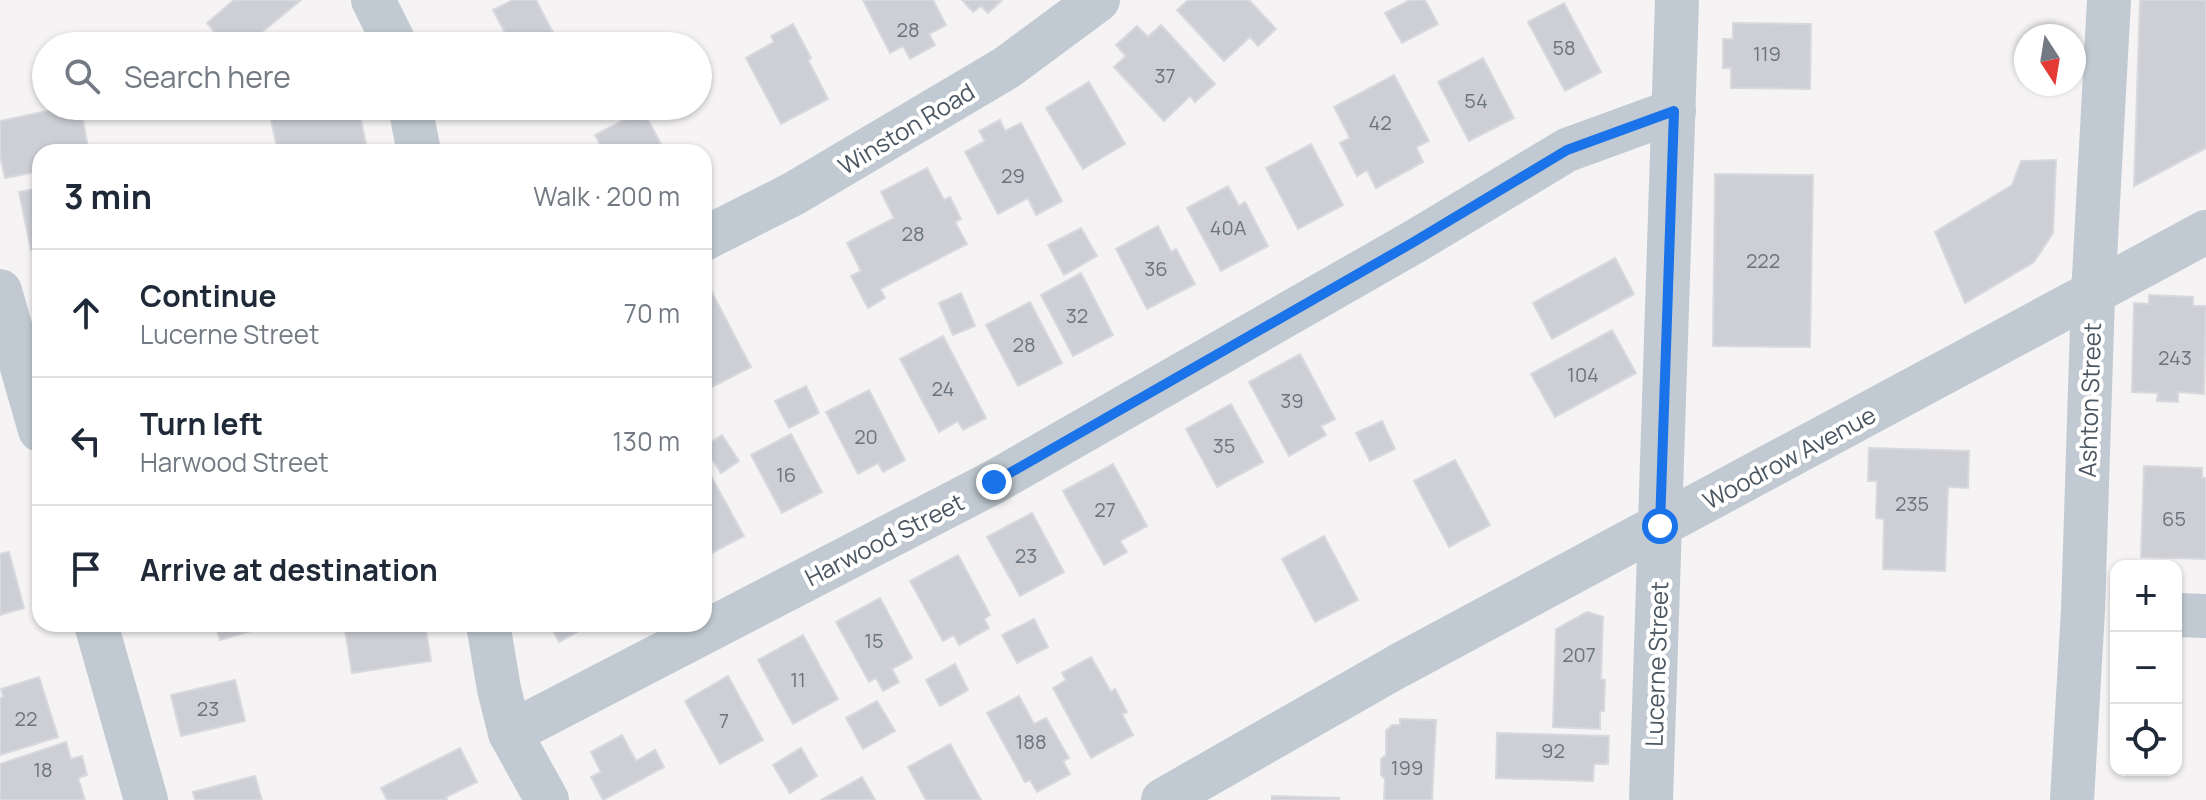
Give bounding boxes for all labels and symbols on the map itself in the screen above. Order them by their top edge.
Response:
house number: 28 [896,16,920,43]
north arrow [2014,24,2086,96]
house number: 58 [1552,34,1576,61]
house number: 119 [1753,40,1781,67]
house number: 37 [1154,62,1176,89]
street label: Winston Road [832,74,980,182]
house number: 54 [1464,87,1488,114]
house number: 42 [1368,109,1392,136]
house number: 29 [1001,162,1025,189]
house number: 40A [1210,214,1247,241]
house number: 28 [901,220,925,247]
house number: 222 [1746,247,1780,274]
house number: 36 [1144,255,1168,282]
house number: 32 [1066,302,1088,329]
street label: Ashton Street [2070,322,2108,478]
house number: 28 [1012,331,1036,358]
house number: 243 [2158,344,2192,371]
house number: 104 [1567,361,1599,388]
house number: 24 [932,375,954,402]
house number: 39 [1280,387,1304,414]
street label: Woodrow Avenue [1697,398,1881,516]
house number: 20 [854,423,878,450]
house number: 35 [1213,432,1235,459]
house number: 16 [776,461,796,488]
route end [976,464,1012,500]
street label: Harwood Street [799,485,969,593]
house number: 235 [1895,490,1929,517]
house number: 27 [1094,496,1116,523]
house number: 65 [2162,505,2186,532]
route start [1642,508,1678,544]
house number: 23 [1015,542,1037,569]
street label: Lucerne Street [1637,581,1675,747]
house number: 15 [864,627,884,654]
house number: 207 [1562,641,1596,668]
house number: 11 [790,666,806,693]
house number: 23 [197,695,219,722]
house number: 22 [15,705,37,732]
house number: 7 [719,707,729,734]
house number: 188 [1015,728,1047,755]
house number: 92 [1541,737,1565,764]
house number: 199 [1391,754,1423,781]
house number: 18 [33,756,53,783]

